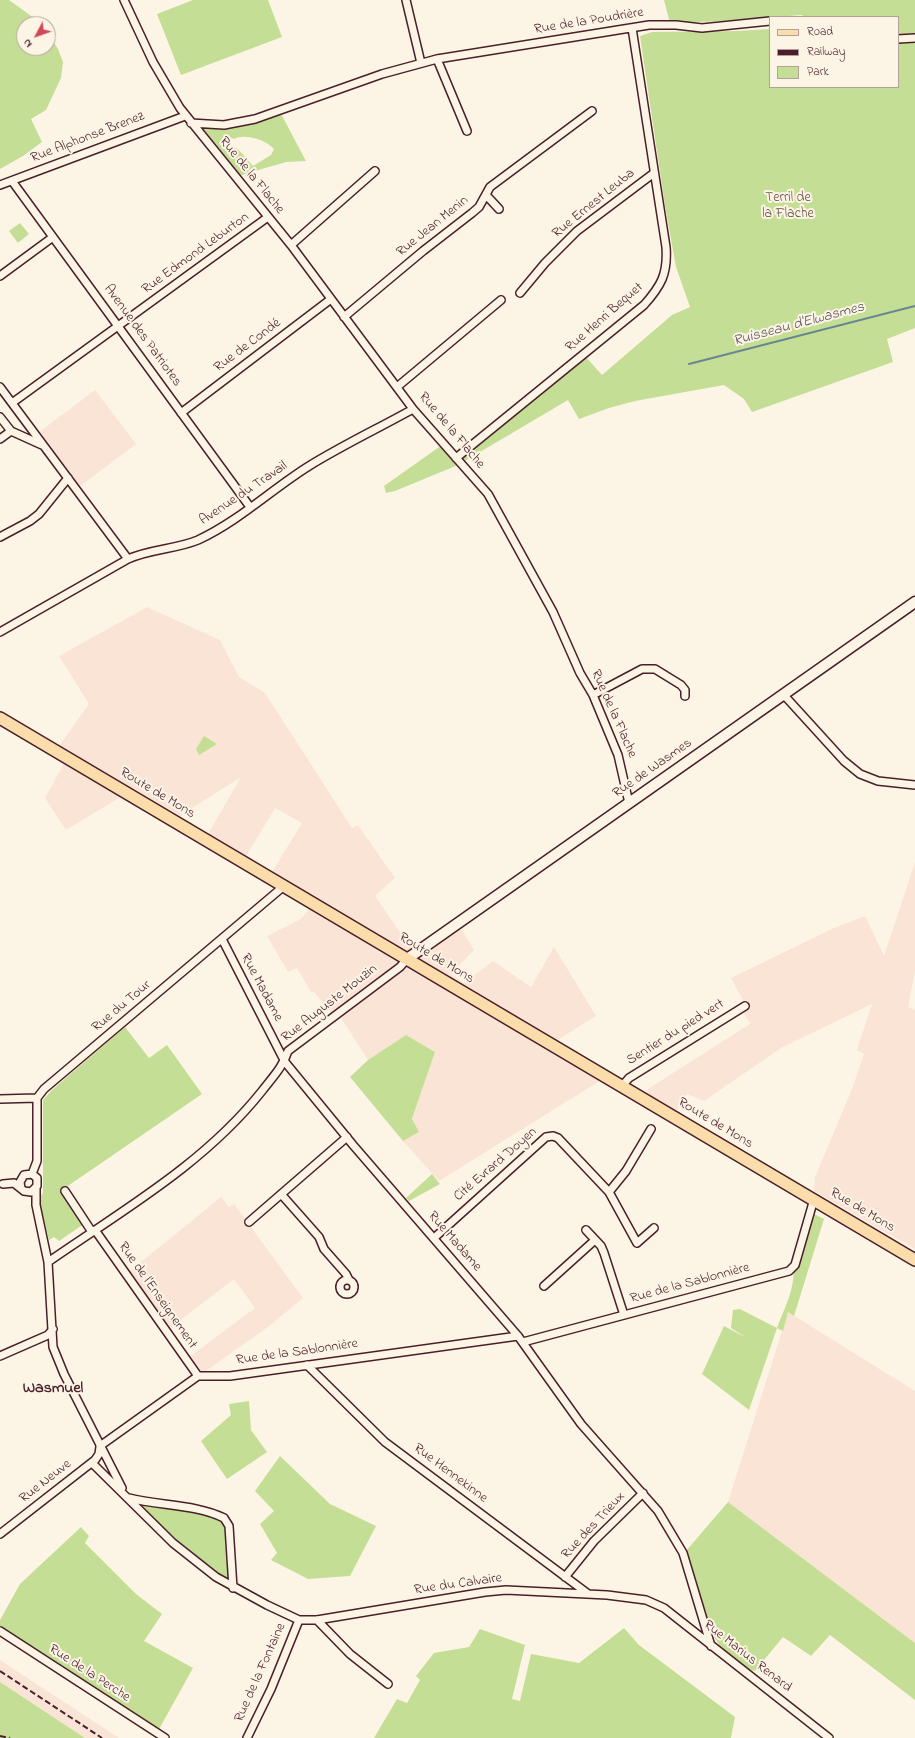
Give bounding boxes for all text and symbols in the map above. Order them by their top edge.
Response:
street label: Rue de la Poudrière [533,5,645,39]
north arrow [16,16,56,56]
legend [769,16,899,88]
text: Road [807,23,833,41]
text: N [19,35,36,51]
text: Railway [807,43,845,61]
text: Park [807,63,829,81]
street label: Rue Alphonse Brenez [29,109,147,167]
street label: Rue de la Flache [215,134,287,218]
street label: Rue Ernest Leuba [549,166,639,242]
park label: Terril de la Flache [762,191,814,224]
street label: Rue Jean Menin [394,193,472,261]
street label: Rue Edmond Leburton [139,210,253,298]
street label: Rue Henri Bequet [563,280,647,356]
street label: Avenue des Patriotes [99,282,185,390]
water label: Ruisseau d'Elwasmes [731,299,867,351]
street label: Rue de Condé [211,315,285,377]
street label: Rue de la Flache [414,389,488,473]
street label: Avenue du Travail [197,458,291,530]
street label: Rue de la Flache [586,667,640,761]
street label: Rue de Wasmes [610,735,696,803]
street label: Route de Mons [116,765,198,823]
street label: Route de Mons [395,930,477,988]
street label: Rue Madame [236,951,286,1025]
street label: Rue Auguste Mouzin [279,961,381,1047]
street label: Rue du Tour [89,977,155,1037]
street label: Sentier du pied vert [624,996,728,1070]
street label: Route de Mons [674,1095,756,1153]
street label: Cité Evrard Doyen [451,1124,541,1206]
street label: Rue de Mons [826,1185,898,1237]
street label: Rue Madame [423,1209,485,1275]
street label: Rue de l'Enseignement [114,1239,200,1353]
street label: Rue de la Sablonnière [628,1260,752,1308]
street label: Rue de la Sablonnière [235,1336,359,1370]
district label: Wasmuel [23,1379,83,1399]
street label: Rue Hennekinne [410,1441,490,1507]
street label: Rue Neuve [17,1457,75,1507]
street label: Rue des Trieux [559,1489,629,1563]
street label: Rue du Calvaire [413,1571,503,1599]
street label: Rue Marius Renard [699,1617,795,1697]
street label: Rue de la Fontaine [232,1621,290,1725]
street label: Rue de la Perche [45,1641,133,1707]

